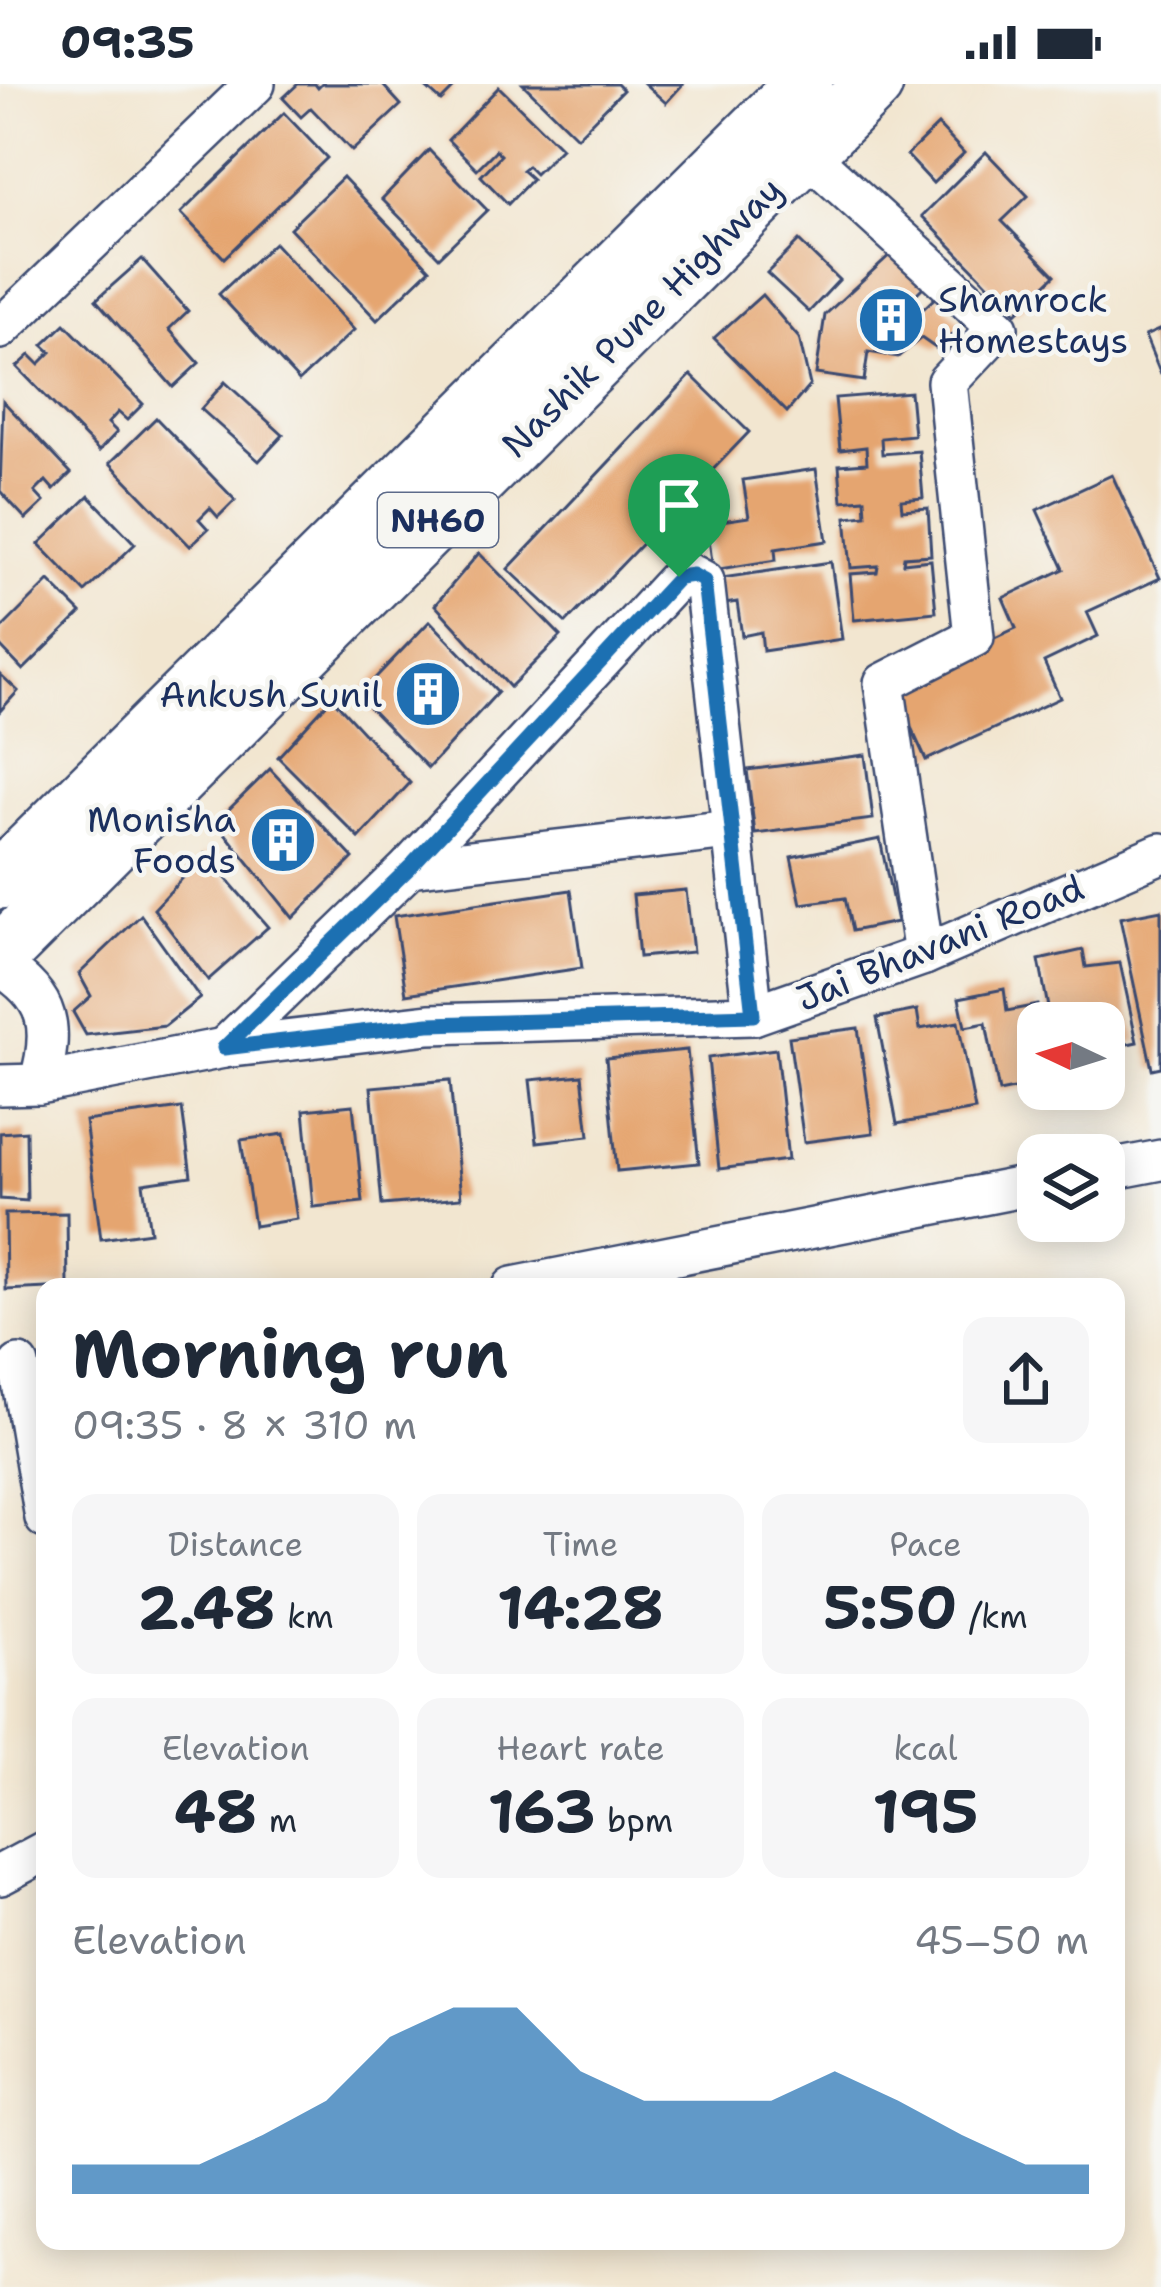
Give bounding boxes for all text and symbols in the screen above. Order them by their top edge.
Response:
text: 09:35 [60,12,195,72]
street label: Nashik Pune Highway [491,166,793,468]
place label: Shamrock Homestays [938,275,1128,365]
building icon: Shamrock Homestays [856,285,926,355]
pin [628,454,730,577]
icon: arrive [646,472,712,538]
road number: NH60 [378,493,498,547]
building icon: Ankush Sunil [393,659,463,729]
place label: Ankush Sunil [160,670,382,719]
place label: Monisha Foods [87,795,236,885]
building icon: Monisha Foods [248,805,318,875]
street label: Jai Bhavani Road [789,863,1091,1023]
north arrow [1017,1002,1125,1110]
map controls [1017,1002,1125,1242]
button: layers [1017,1134,1125,1242]
text: Morning run [72,1310,508,1398]
button: share [963,1317,1089,1443]
text: 09:35 · 8 × 310 m [72,1399,417,1451]
text: Distance [168,1522,303,1567]
text: Time [543,1522,618,1567]
text: Pace [889,1522,962,1567]
text: 2.48 [137,1567,276,1647]
text: 14:28 [497,1567,664,1647]
text: 5:50 [823,1567,957,1647]
text: km [276,1594,334,1639]
text: /km [957,1594,1028,1639]
text: Elevation [162,1726,309,1771]
text: Heart rate [496,1726,665,1771]
text: kcal [893,1726,958,1771]
text: 48 [174,1771,257,1851]
text: 163 [488,1771,596,1851]
text: 195 [873,1771,978,1851]
text: m [257,1798,297,1843]
text: bpm [596,1798,673,1843]
text: Elevation [72,1914,247,1966]
text: 45–50 m [914,1914,1089,1966]

